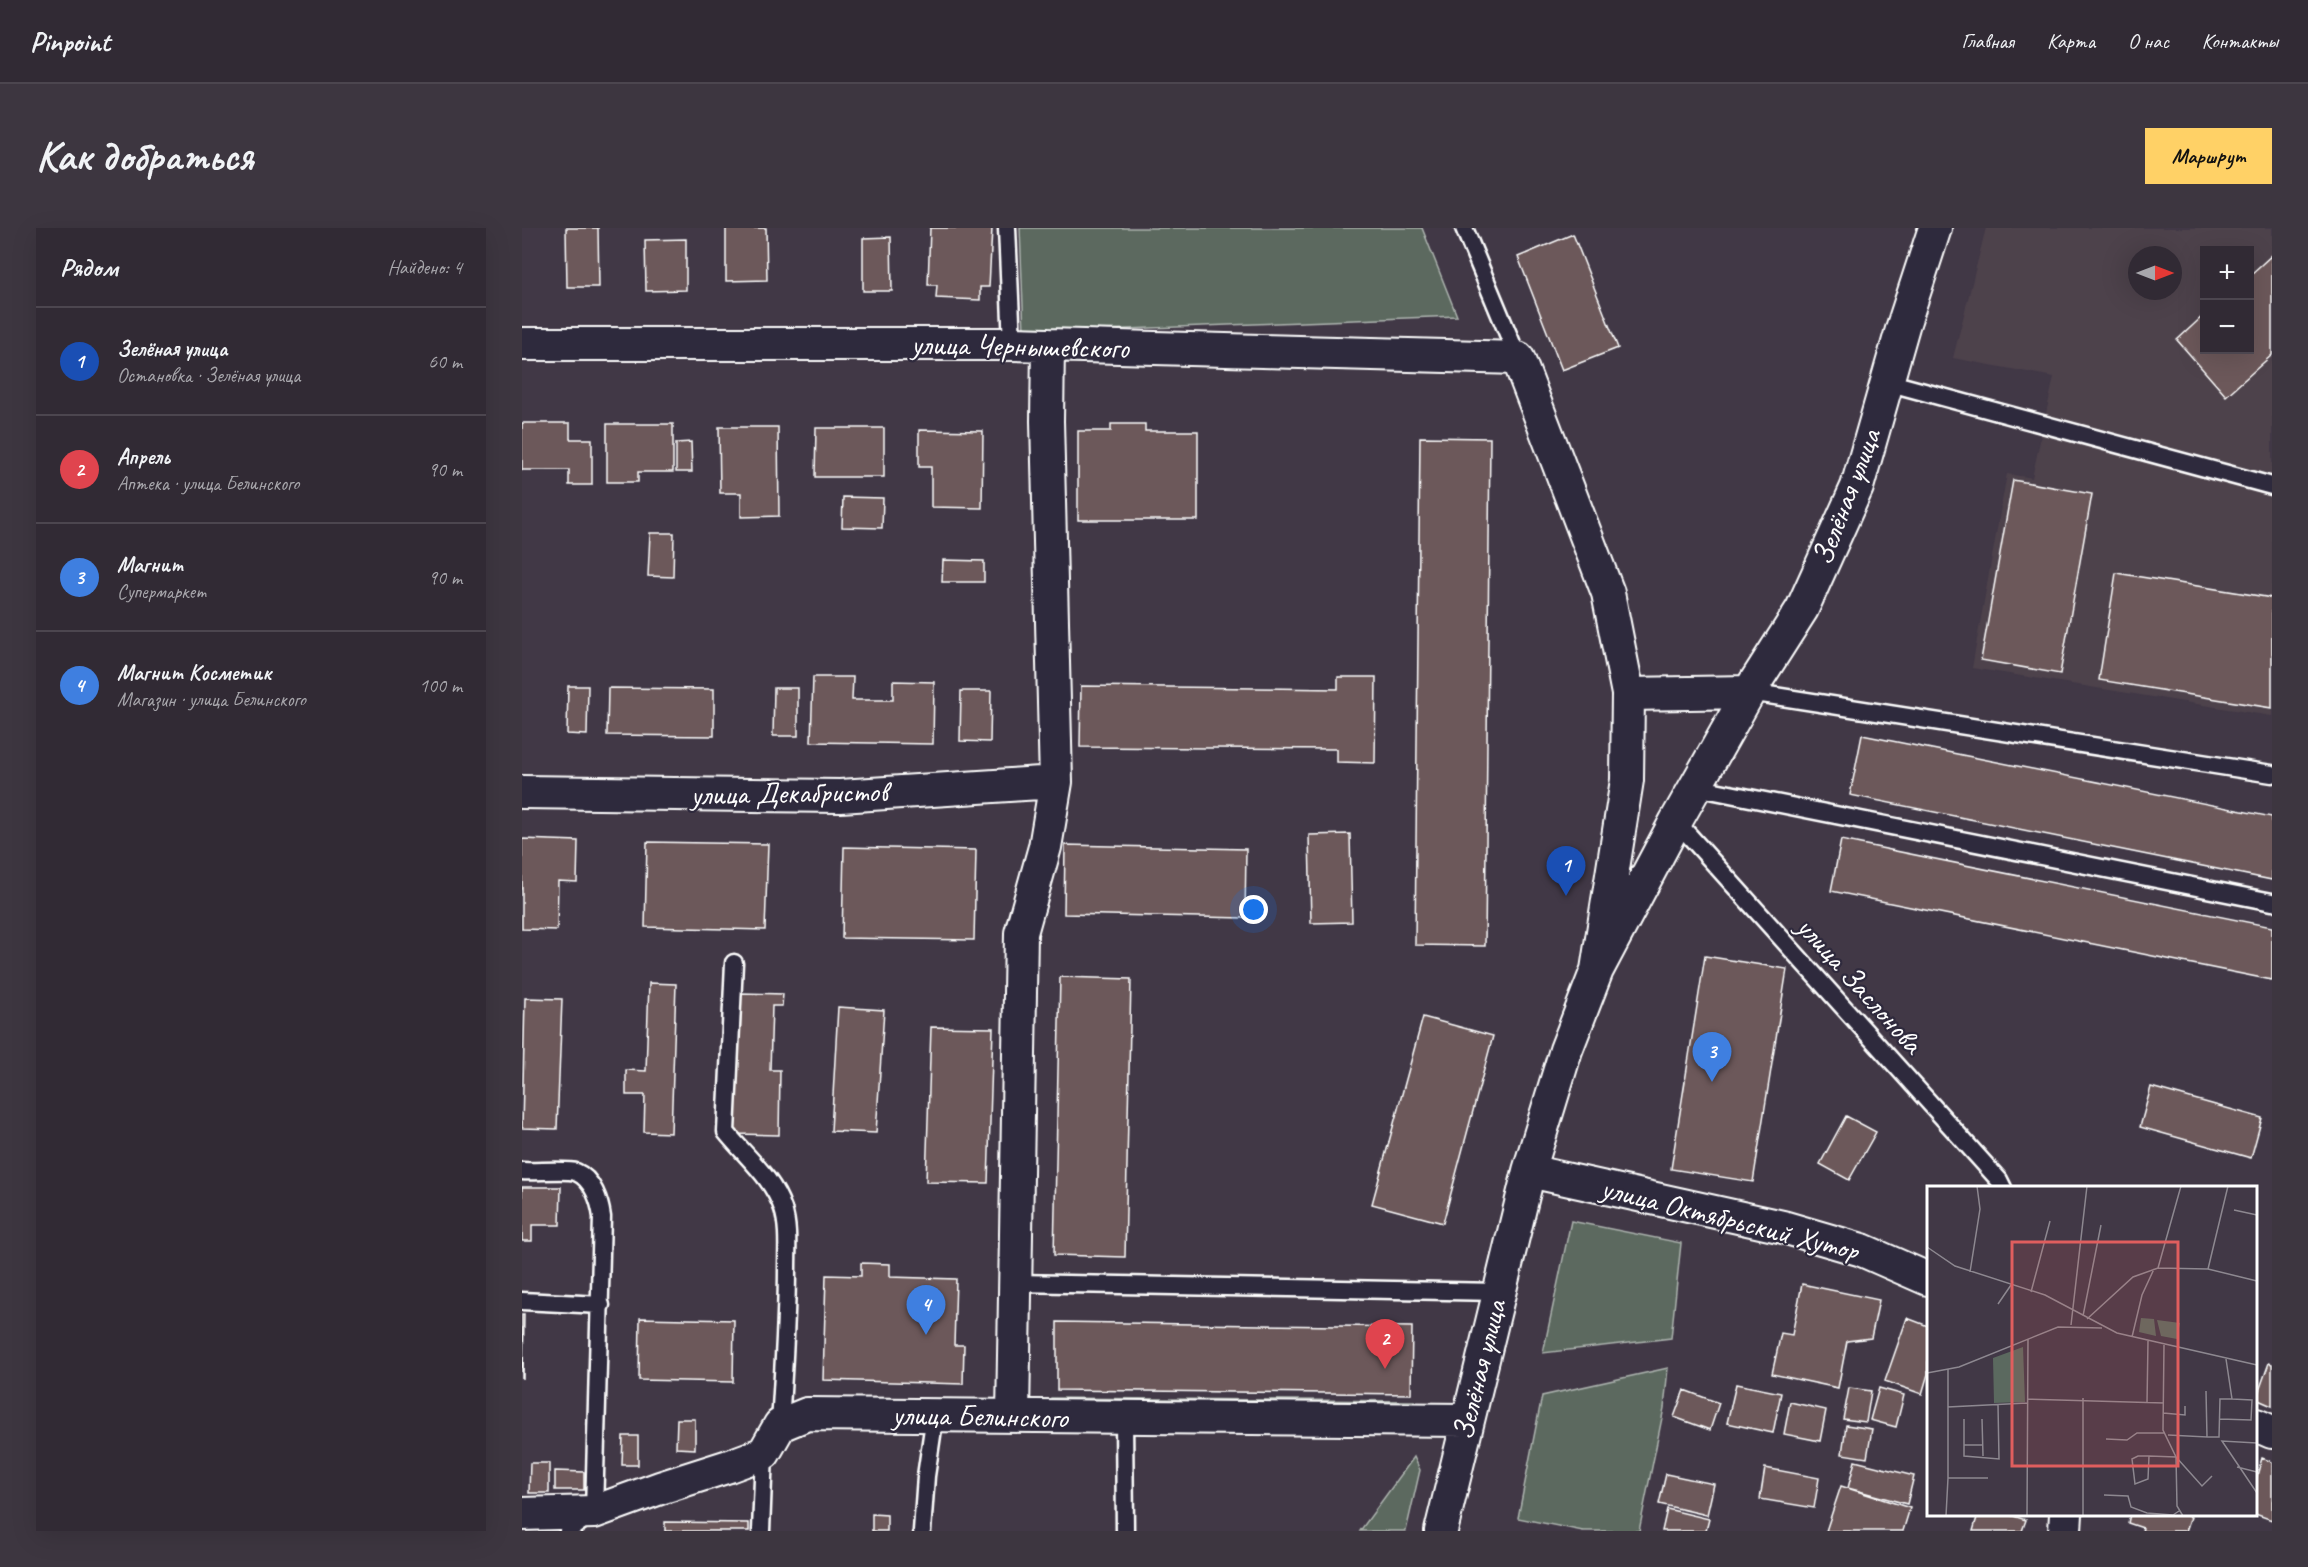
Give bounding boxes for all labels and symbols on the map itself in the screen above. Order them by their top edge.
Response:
north arrow [2128,246,2182,300]
street label: улица Чернышевского [909,325,1131,367]
street label: Зелёная улица [1803,422,1890,570]
street label: улица Декабристов [688,772,893,814]
pin: 1 [1546,846,1586,896]
your location [1239,895,1268,924]
street label: улица Заслонова [1787,907,1933,1063]
pin: 3 [1692,1032,1732,1082]
street label: улица Октябрьский Хутор [1595,1168,1864,1270]
inset map [1927,1186,2257,1516]
pin: 4 [906,1286,946,1335]
street label: Зелёная улица [1443,1294,1515,1444]
pin: 2 [1366,1320,1404,1369]
street label: улица Белинского [890,1395,1070,1437]

